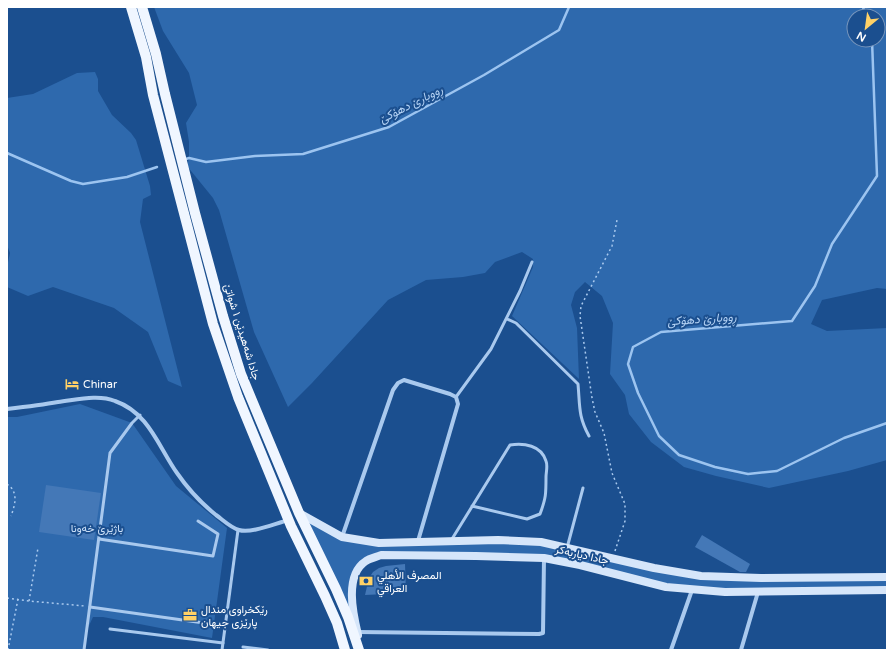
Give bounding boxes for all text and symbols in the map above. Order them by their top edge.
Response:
north arrow [846,8,886,48]
text: N [854,28,868,44]
water label: ڕووبارێ دهۆكێ [377,82,447,129]
street label: جادا شەهیدێن ١ شواتێ [221,282,263,382]
water label: ڕووبارێ دهۆكێ [667,310,737,331]
hotel icon: Chinar [64,376,80,392]
place label: Chinar [83,378,118,391]
park label: باژێرێ خه‌ونا [71,522,123,535]
street label: جادا دیاربه‌كر [553,542,610,567]
place label: المصرف الأهلي العراقي [377,569,441,598]
bank icon: المصرف الأهلي العراقي [358,573,374,589]
place label: رێکخراوی مندال پارێزی جیهان [201,603,268,630]
office icon: رێکخراوی مندال پارێزی جیهان [182,607,198,623]

